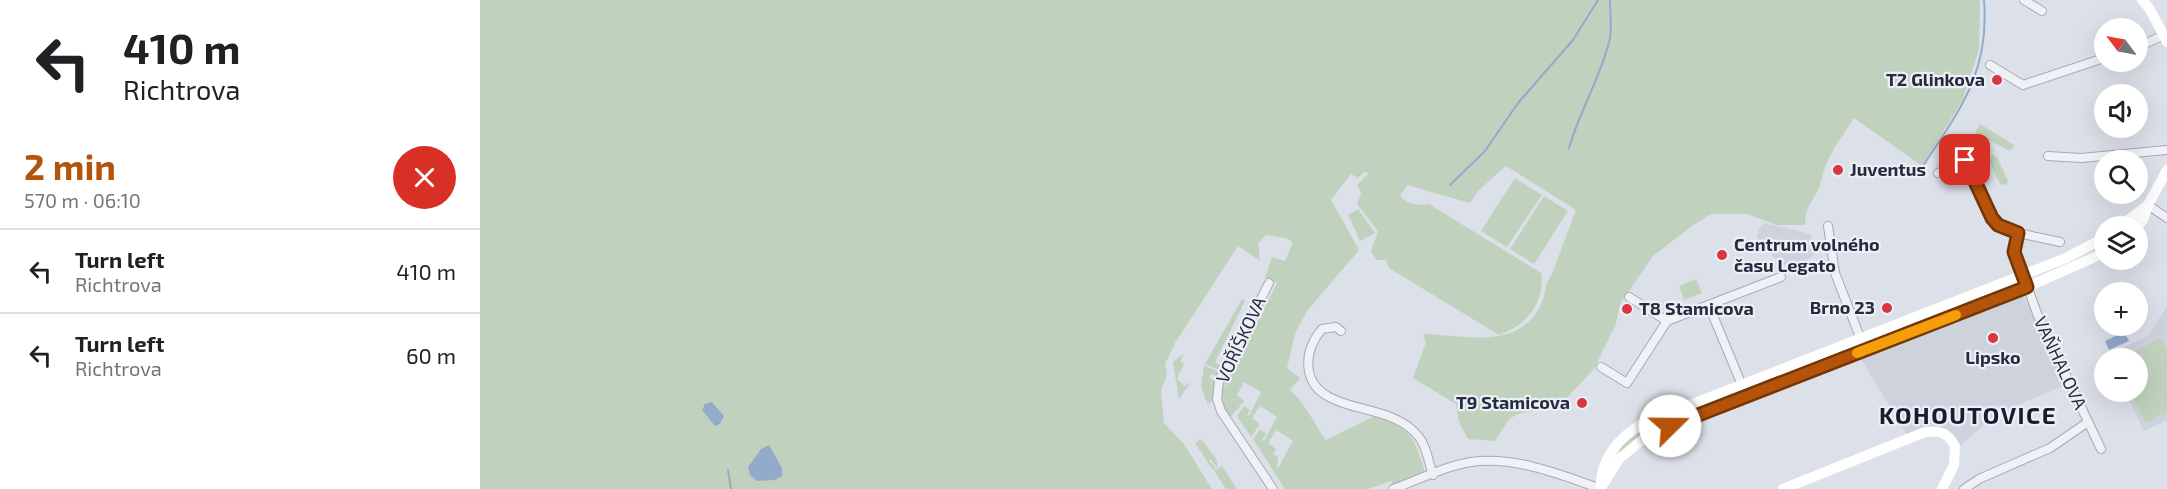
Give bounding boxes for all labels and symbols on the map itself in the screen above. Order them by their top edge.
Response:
north arrow [2094,18,2148,72]
place label: T2 Glinkova [1886,68,1985,90]
marker: T2 Glinkova [1990,73,2004,87]
pin [1939,134,1990,185]
place label: Juventus [1850,158,1926,180]
marker: Juventus [1831,163,1845,177]
place label: Centrum volného času Legato [1734,233,1880,276]
marker: Centrum volného času Legato [1715,248,1729,262]
street label: VOŘÍŠKOVA [1211,292,1270,386]
place label: Brno 23 [1810,296,1875,318]
place label: T8 Stamicova [1639,297,1754,319]
marker: Brno 23 [1880,301,1894,315]
marker: T8 Stamicova [1620,302,1634,316]
street label: VAŇHALOVA [2030,313,2092,413]
marker: Lipsko [1986,331,2000,345]
place label: Lipsko [1965,346,2021,368]
place label: T9 Stamicova [1456,391,1570,413]
position arrow [1638,394,1702,458]
marker: T9 Stamicova [1575,396,1589,410]
district label: KOHOUTOVICE [1879,400,2057,429]

